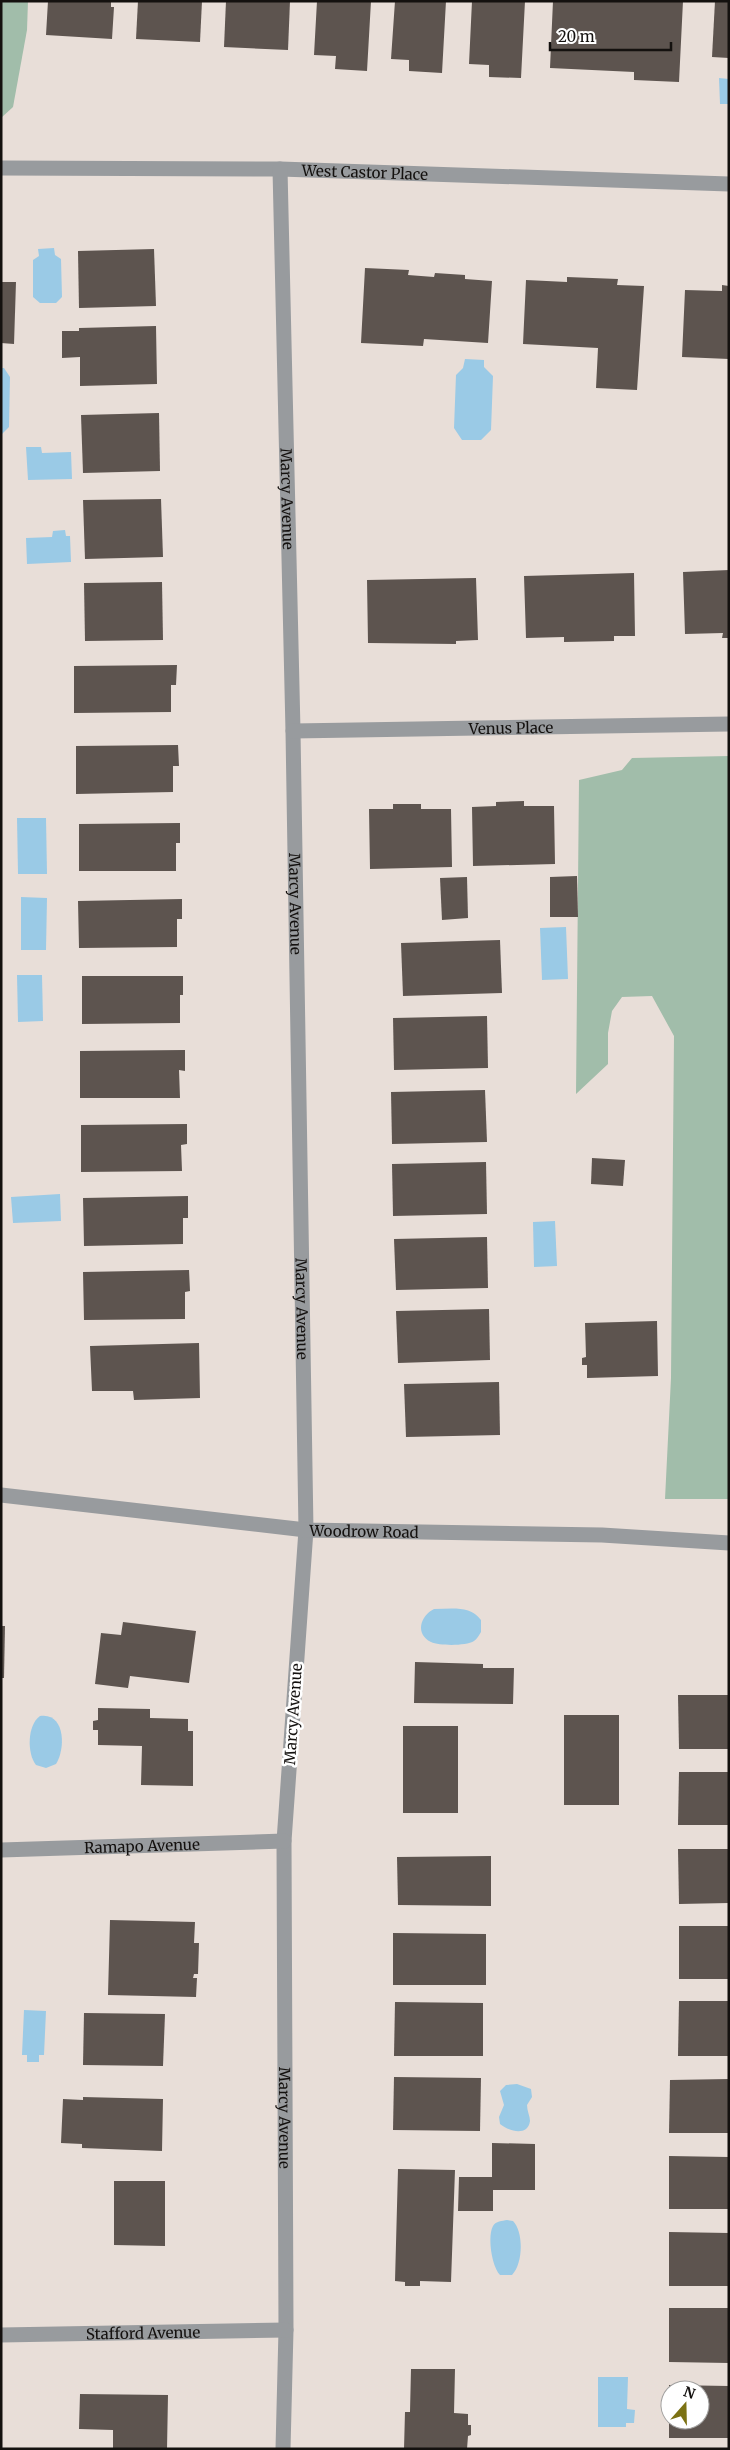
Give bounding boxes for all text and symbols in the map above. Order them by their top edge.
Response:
scale bar [550,20,671,52]
text: 20 m [558,27,595,46]
street label: West Castor Place [300,160,429,183]
street label: Marcy Avenue [277,448,298,550]
street label: Venus Place [468,717,553,738]
street label: Marcy Avenue [285,853,306,955]
street label: Marcy Avenue [292,1258,313,1360]
street label: Woodrow Road [308,1521,419,1541]
street label: Marcy Avenue [280,1662,306,1765]
street label: Ramapo Avenue [84,1834,200,1857]
street label: Marcy Avenue [275,2067,295,2169]
street label: Stafford Avenue [86,2322,201,2343]
north arrow [660,2380,710,2430]
text: N [681,2382,698,2403]

